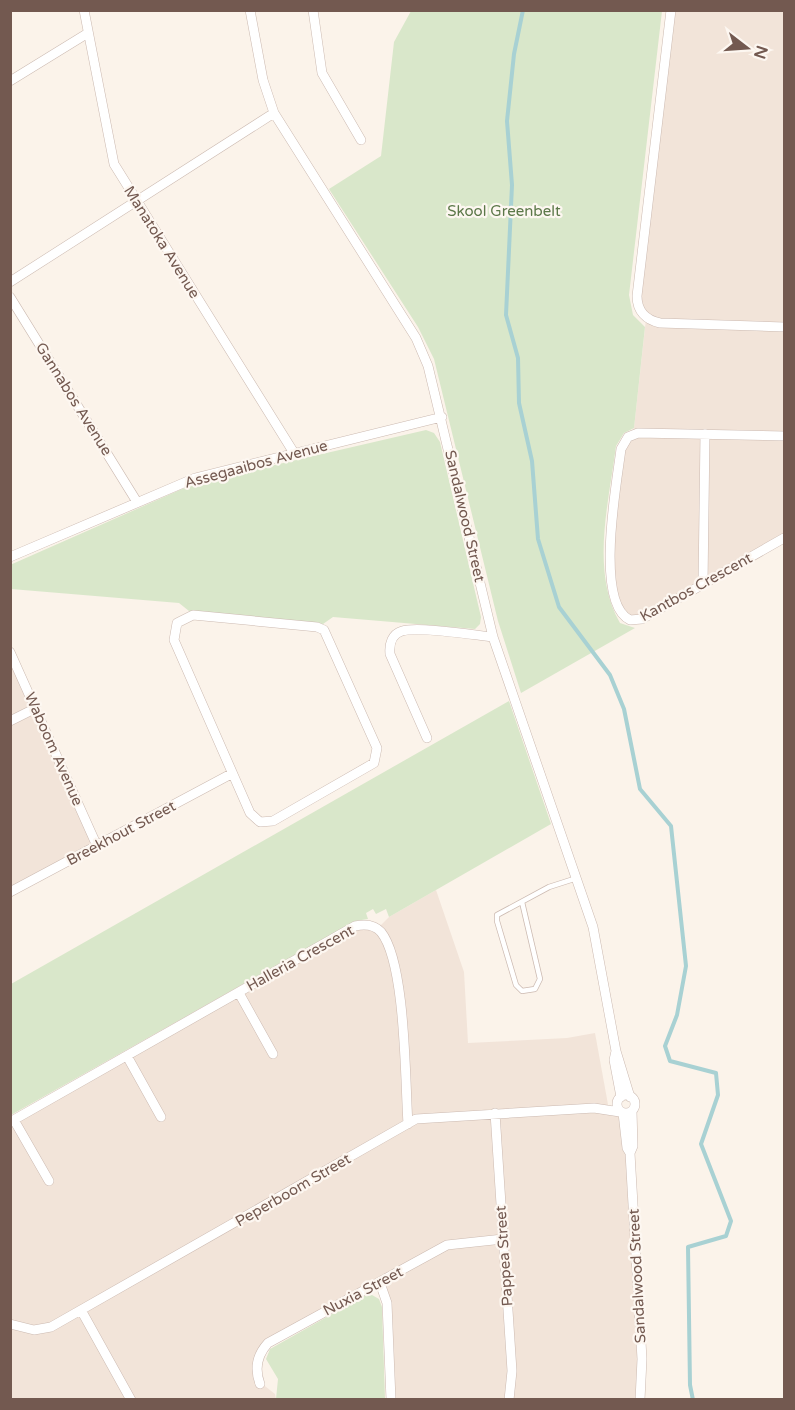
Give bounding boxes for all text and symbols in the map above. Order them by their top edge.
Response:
north arrow [717,18,777,78]
text: N [749,43,772,61]
street label: Manatoka Avenue [120,182,204,302]
park label: Skool Greenbelt [447,202,561,220]
street label: Gannabos Avenue [32,339,116,459]
street label: Assegaaibos Avenue [182,436,330,492]
street label: Sandalwood Street [441,448,489,584]
street label: Kantbos Crescent [637,549,755,625]
street label: Waboom Avenue [21,690,87,808]
street label: Breekhout Street [63,797,179,869]
street label: Halleria Crescent [243,921,357,995]
street label: Peperboom Street [232,1149,354,1230]
street label: Pappea Street [491,1205,516,1307]
street label: Sandalwood Street [624,1208,650,1344]
street label: Nuxia Street [320,1262,406,1320]

